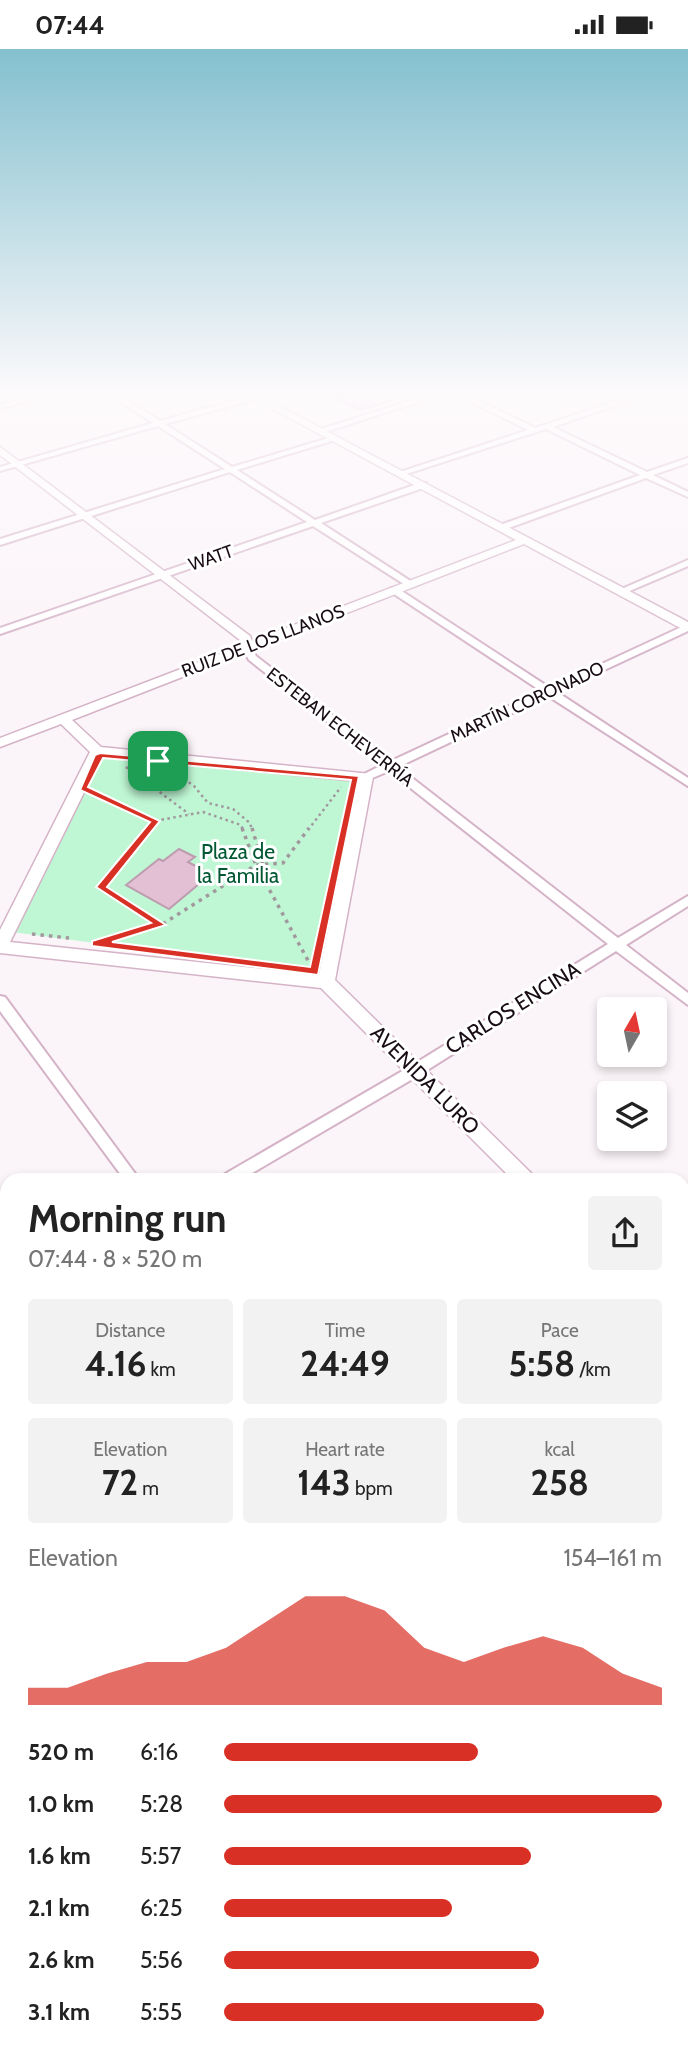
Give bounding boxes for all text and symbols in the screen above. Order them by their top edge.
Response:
text: 07:44 [35,9,105,41]
street label: WATT [186,540,237,576]
street label: RUIZ DE LOS LLANOS [178,600,348,682]
street label: MARTÍN CORONADO [447,657,608,747]
street label: ESTEBAN ECHEVERRÍA [262,663,418,791]
pin [128,731,188,791]
icon: arrive [139,742,177,780]
park label: Plaza de la Familia [197,839,279,888]
street label: CARLOS ENCINA [441,956,585,1059]
north arrow [597,997,667,1067]
map controls [597,997,667,1151]
street label: AVENIDA LURO [366,1020,485,1139]
button: layers [597,1081,667,1151]
text: Morning run [28,1195,227,1242]
button: share [588,1196,662,1270]
text: 07:44 · 8 × 520 m [28,1245,202,1273]
text: Distance [95,1319,165,1342]
text: Time [325,1319,365,1342]
text: Pace [541,1319,579,1342]
text: 4.16 [85,1342,146,1385]
text: 24:49 [300,1342,390,1385]
text: 5:58 [509,1342,575,1385]
text: km [146,1358,176,1381]
text: /km [575,1358,611,1381]
text: Elevation [93,1438,167,1461]
text: Heart rate [305,1438,385,1461]
text: kcal [545,1438,575,1461]
text: 72 [102,1461,138,1504]
text: 143 [297,1461,351,1504]
text: 258 [530,1461,589,1504]
text: m [138,1477,159,1500]
text: bpm [351,1477,393,1500]
text: Elevation [28,1544,118,1572]
text: 154–161 m [563,1544,662,1572]
text: 520 m [28,1738,94,1766]
text: 6:16 [140,1738,178,1766]
text: 1.0 km [28,1790,94,1818]
text: 5:28 [140,1790,183,1818]
text: 1.6 km [28,1842,91,1870]
text: 5:57 [140,1842,181,1870]
text: 2.1 km [28,1894,90,1922]
text: 6:25 [140,1894,182,1922]
text: 2.6 km [28,1946,95,1974]
text: 5:56 [140,1946,183,1974]
text: 3.1 km [28,1998,90,2026]
text: 5:55 [140,1998,182,2026]

